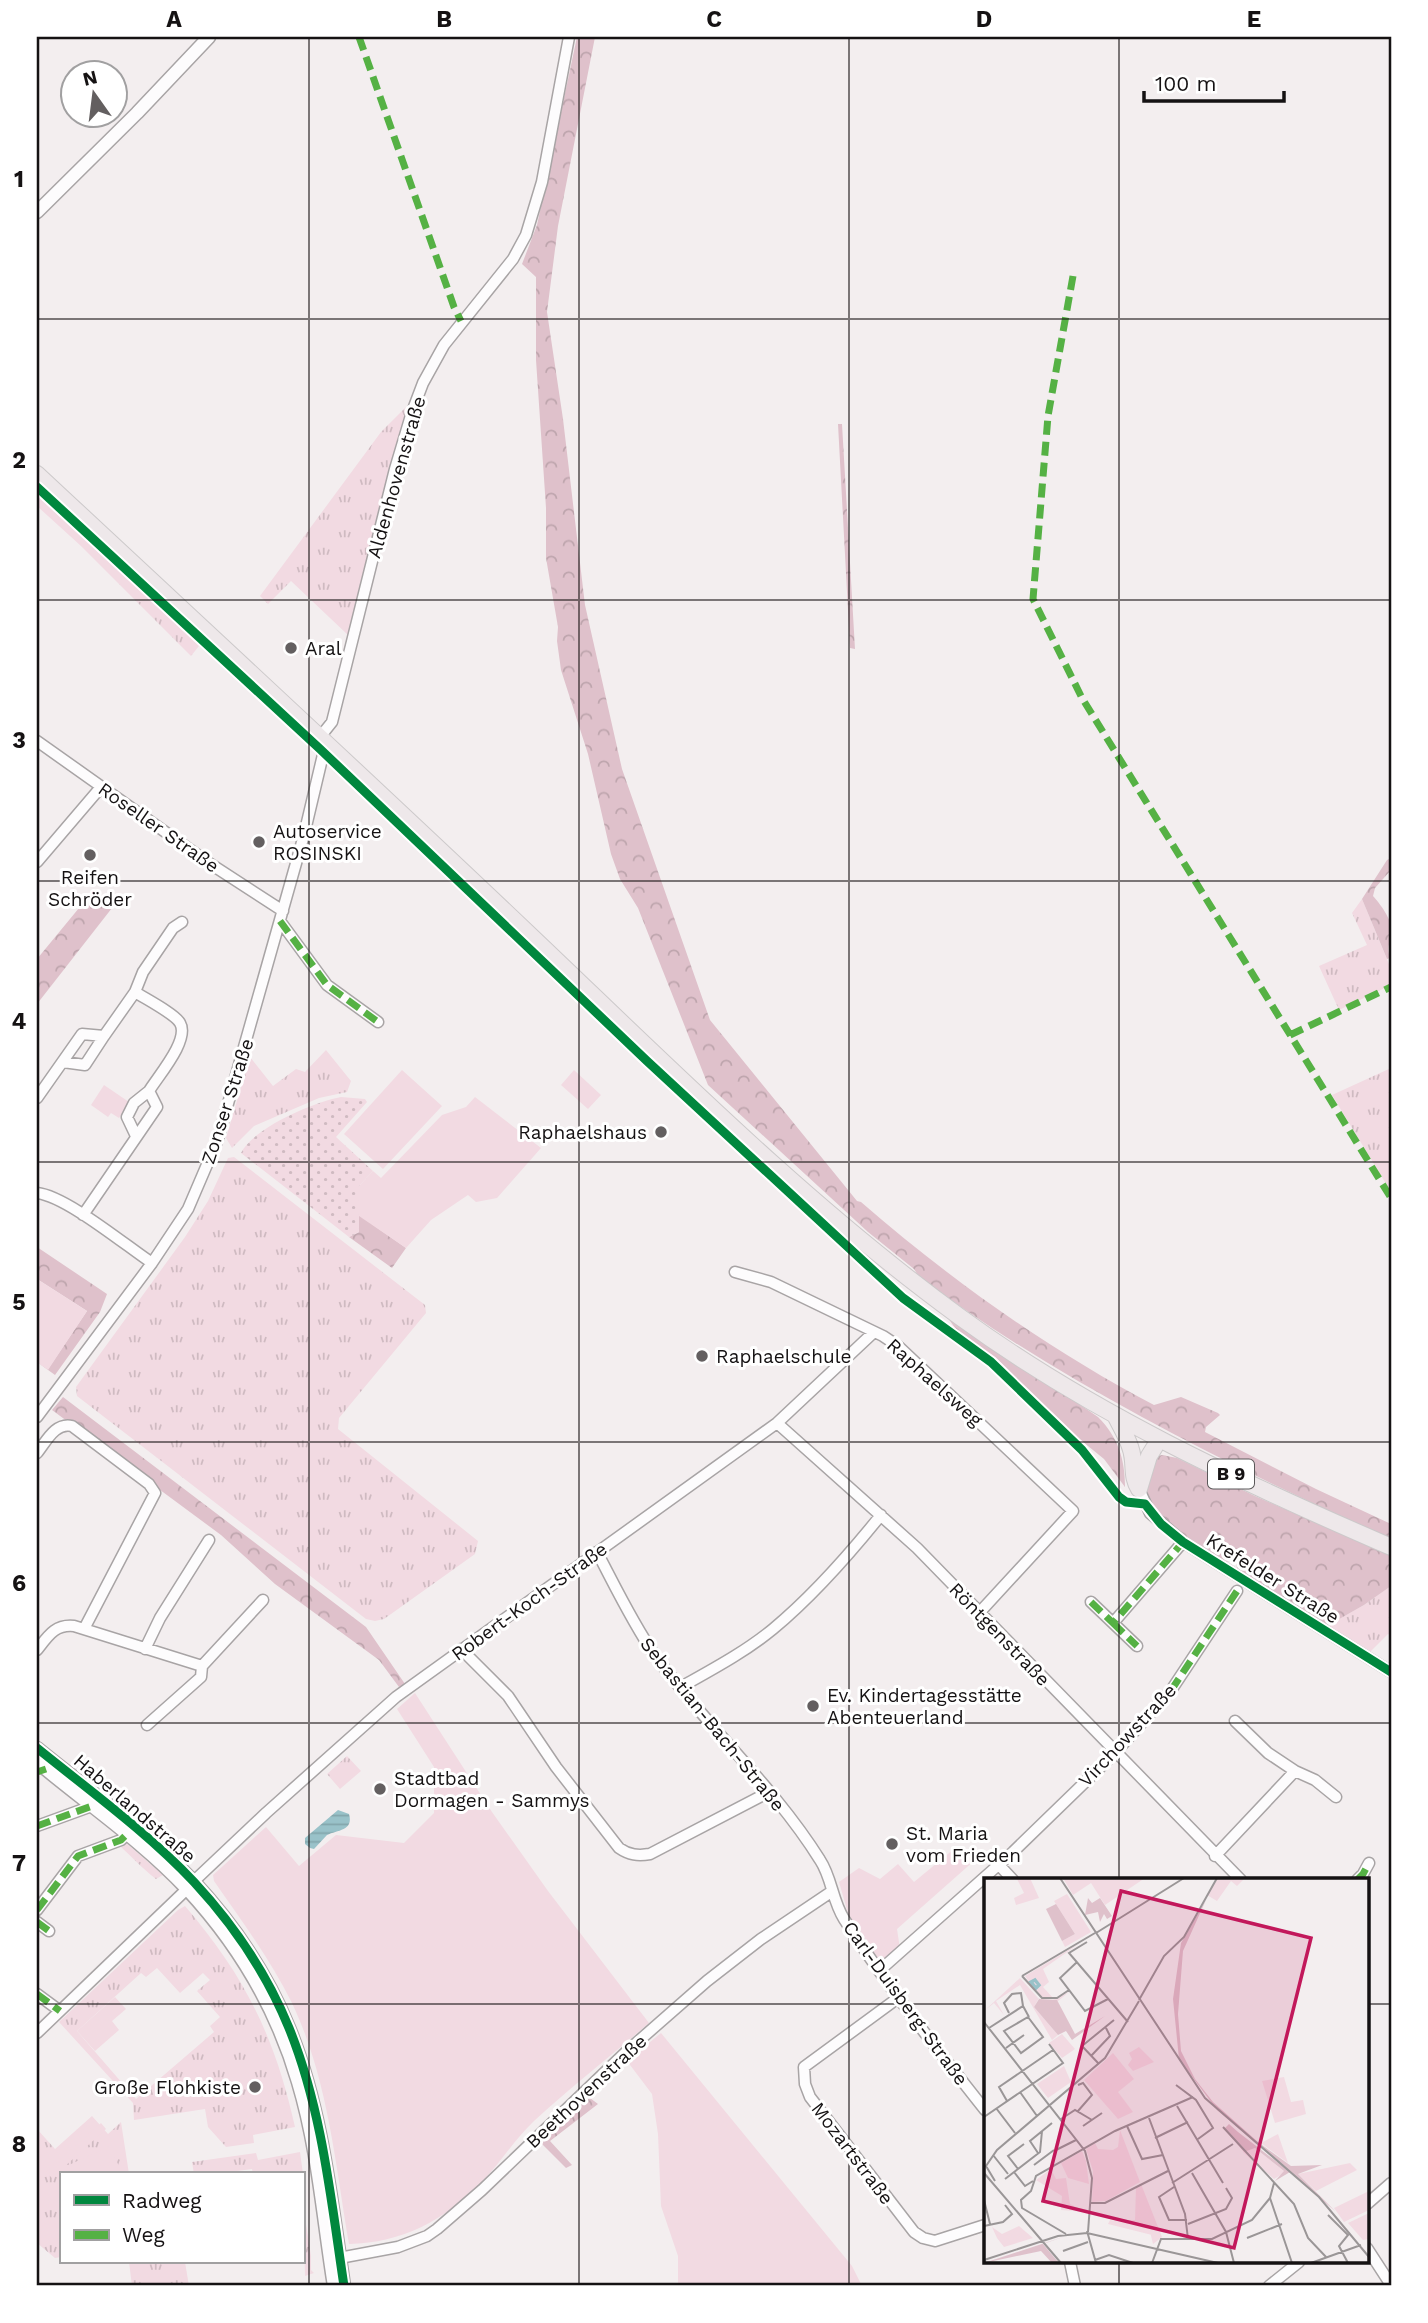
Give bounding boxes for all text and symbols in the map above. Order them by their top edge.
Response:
text: A [166,6,182,33]
text: B [436,6,452,33]
text: C [706,6,722,33]
text: D [976,6,992,33]
text: E [1247,6,1261,33]
north arrow [60,60,130,130]
scale bar [1144,60,1284,104]
text: N [80,65,100,91]
text: 100 m [1155,71,1217,96]
text: 1 [14,166,24,193]
street label: Aldenhovenstraße [362,393,431,561]
text: 2 [12,447,26,474]
place label: Aral [305,637,342,660]
marker: Aral [283,640,299,656]
text: 3 [12,727,26,754]
street label: Roseller Straße [94,777,224,878]
place label: Autoservice ROSINSKI [273,820,382,865]
marker: Autoservice ROSINSKI [251,834,267,850]
marker: Reifen Schröder [82,847,98,863]
place label: Reifen Schröder [48,866,132,911]
text: 4 [12,1008,27,1035]
street label: Zonser Straße [196,1036,259,1167]
place label: Raphaelshaus [518,1121,647,1144]
marker: Raphaelshaus [653,1124,669,1140]
text: 5 [12,1289,26,1316]
street label: Raphaelsweg [882,1333,988,1432]
place label: Raphaelschule [716,1345,852,1368]
marker: Raphaelschule [694,1348,710,1364]
road number: B 9 [1208,1460,1254,1489]
street label: Krefelder Straße [1202,1528,1343,1629]
street label: Robert-Koch-Straße [447,1537,612,1666]
text: 6 [12,1570,26,1597]
street label: Röntgenstraße [944,1578,1055,1691]
street label: Sebastian-Bach-Straße [635,1633,790,1816]
street label: Virchowstraße [1074,1679,1181,1792]
place label: Ev. Kindertagesstätte Abenteuerland [827,1684,1022,1729]
marker: Ev. Kindertagesstätte Abenteuerland [805,1698,821,1714]
street label: Haberlandstraße [69,1749,200,1868]
place label: Stadtbad Dormagen - Sammys [394,1767,589,1812]
marker: Stadtbad Dormagen - Sammys [372,1781,388,1797]
place label: St. Maria vom Frieden [906,1822,1021,1867]
marker: St. Maria vom Frieden [884,1836,900,1852]
text: 7 [12,1850,26,1877]
inset map [984,1878,1368,2264]
street label: Carl-Duisberg-Straße [838,1917,973,2090]
street label: Beethovenstraße [521,2030,651,2153]
place label: Große Flohkiste [94,2076,241,2099]
marker: Große Flohkiste [247,2079,263,2095]
street label: Mozartstraße [807,2098,899,2209]
text: 8 [12,2131,26,2158]
legend [60,2172,304,2264]
text: Radweg [122,2188,202,2213]
text: Weg [122,2222,166,2247]

